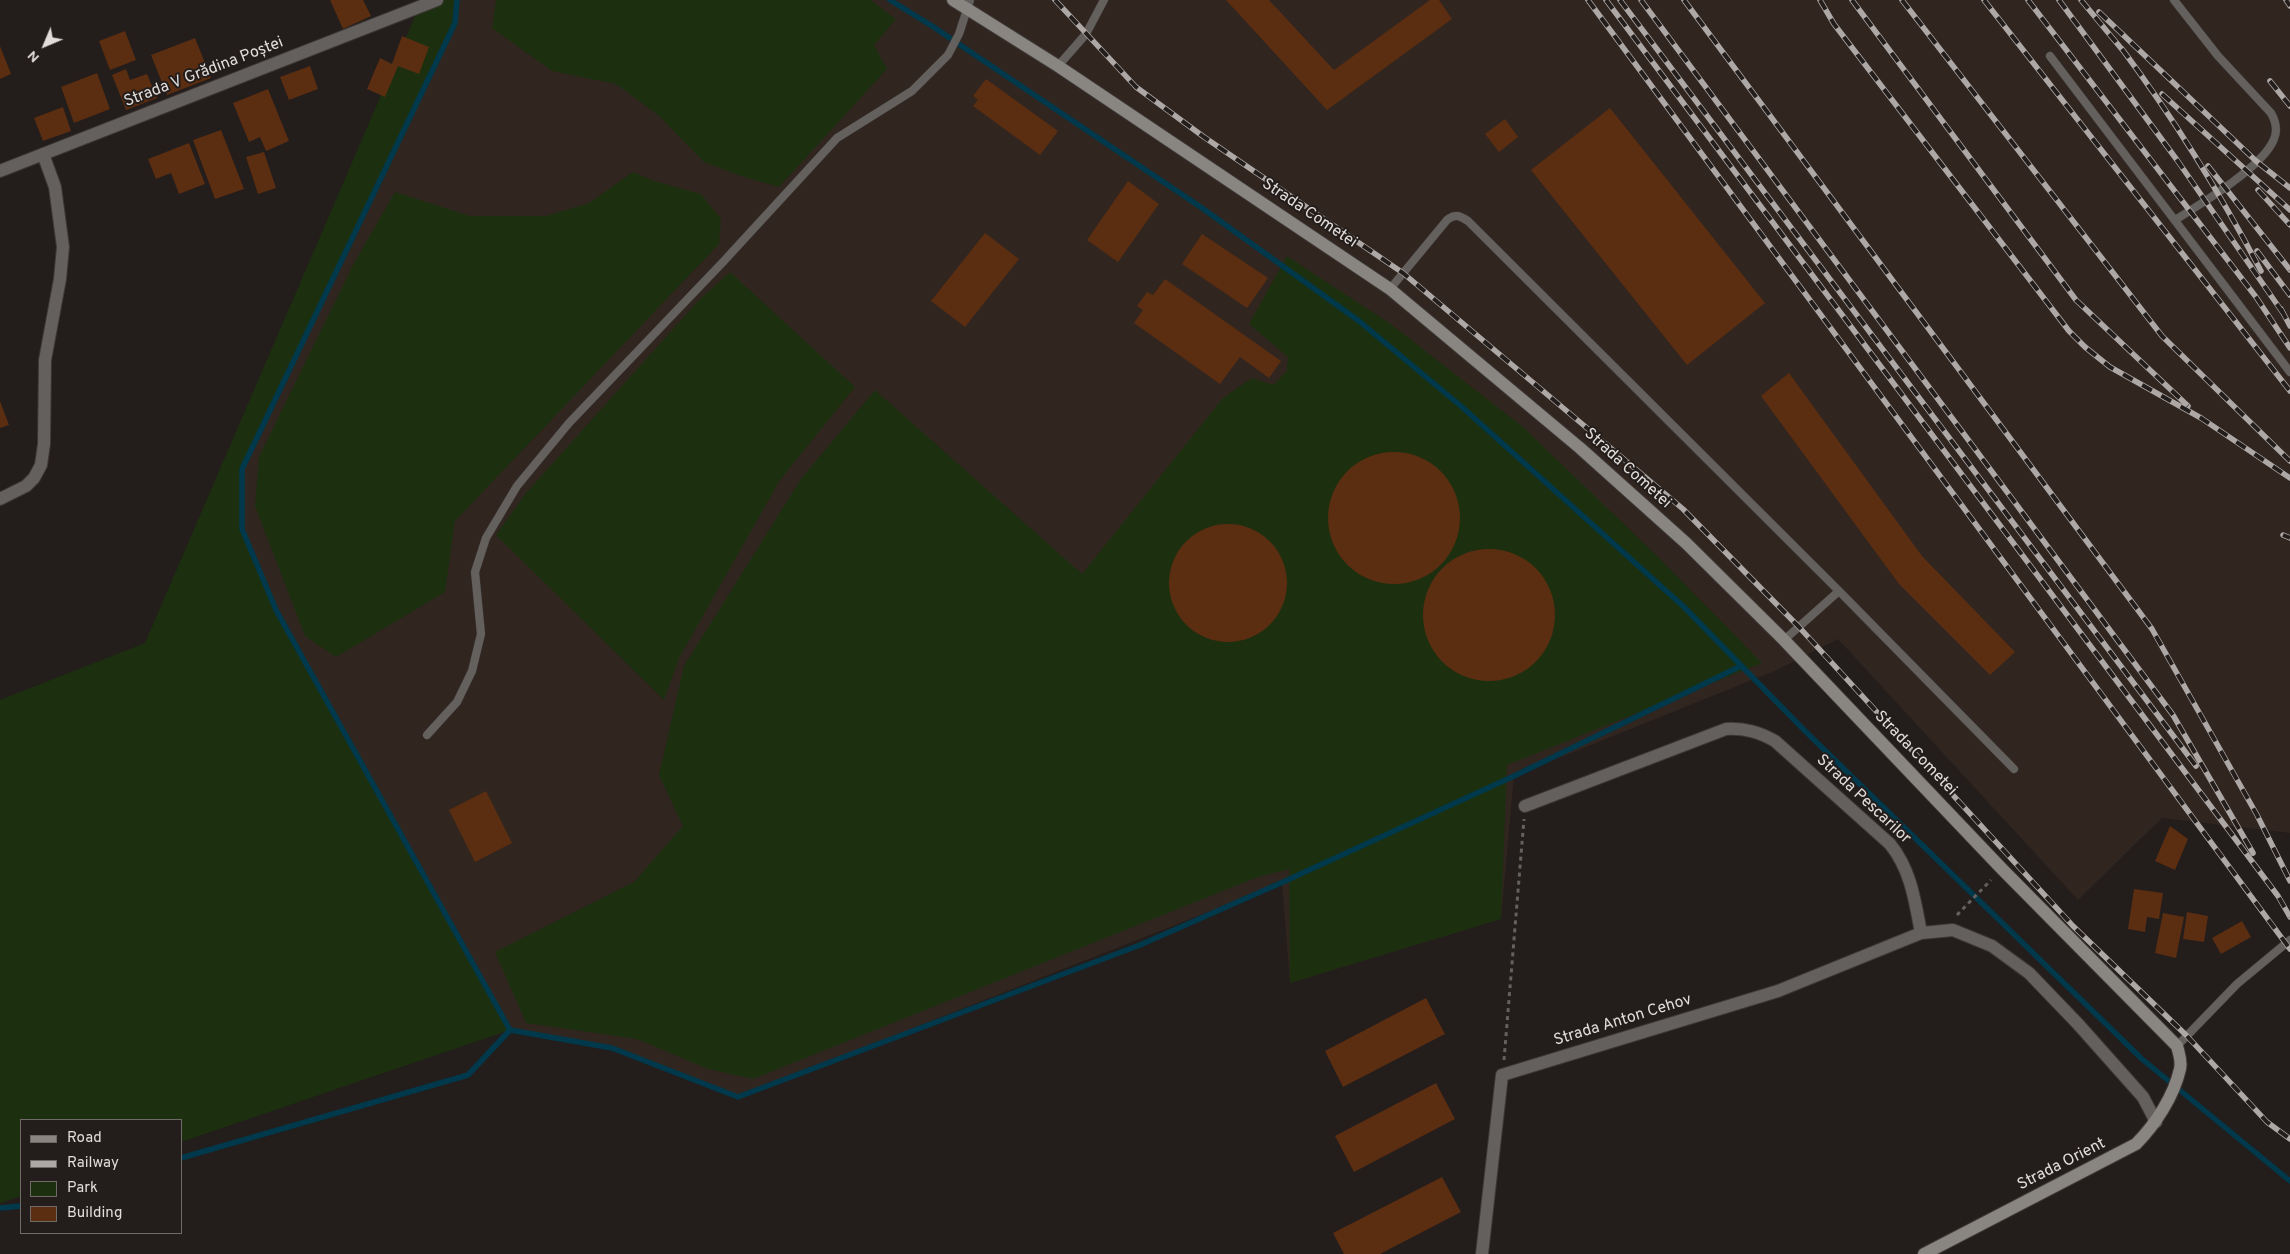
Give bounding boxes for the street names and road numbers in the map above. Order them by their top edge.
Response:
street label: Strada V Grădina Poștei [122,34,286,112]
street label: Strada Cometei [1258,175,1360,253]
street label: Strada Cometei [1579,425,1675,513]
street label: Strada Cometei [1870,708,1960,800]
street label: Strada Pescarilor [1812,751,1914,849]
street label: Strada Anton Cehov [1552,991,1694,1051]
street label: Strada Orient [2015,1135,2109,1195]

